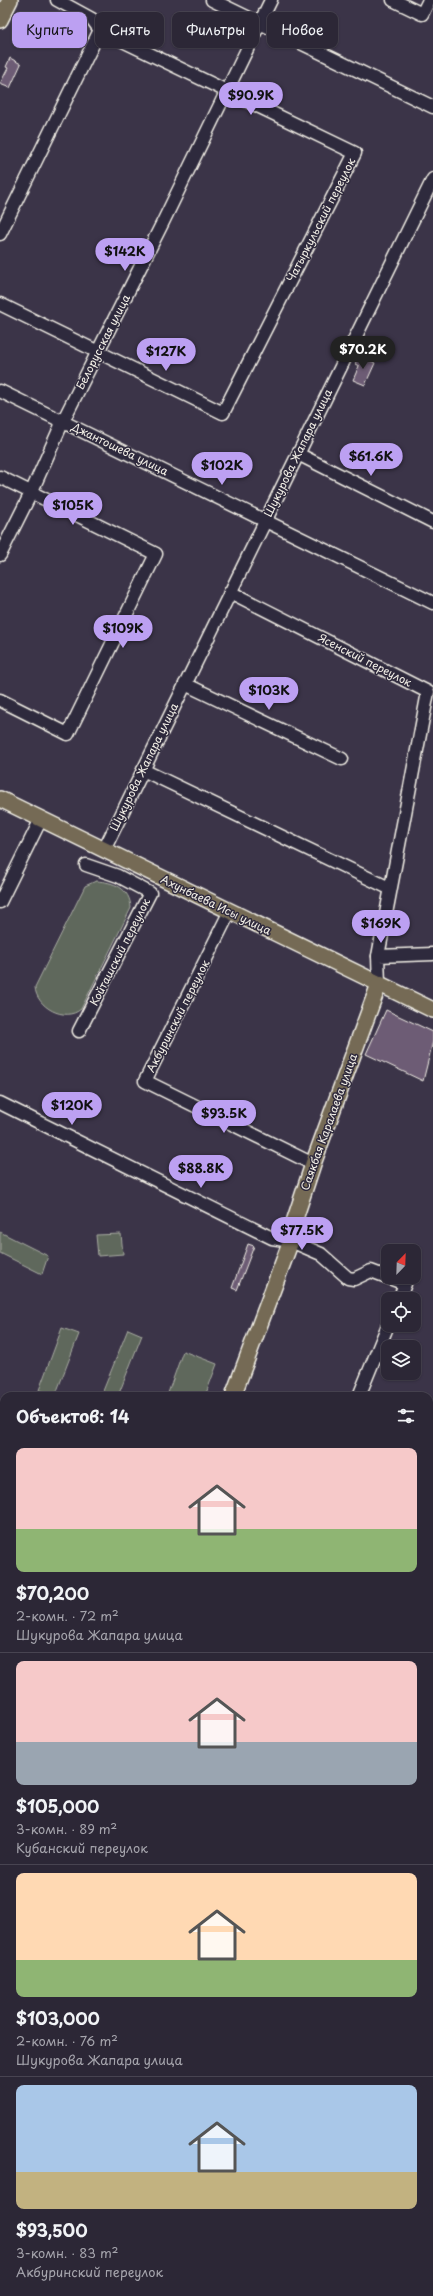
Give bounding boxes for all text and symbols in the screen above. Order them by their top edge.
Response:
chip: Купить [12,12,87,48]
chip: Снять [95,12,164,48]
chip: Фильтры [172,12,259,48]
chip: Новое [267,12,338,48]
pin: $90.9K [218,82,284,116]
text: $90.9K [228,85,274,104]
street label: Чатыркульский переулок [282,154,360,285]
pin: $142K [97,238,153,272]
text: $142K [104,241,146,260]
street label: Белорусская улица [71,291,134,392]
pin: $70.2K [330,336,396,370]
pin: $127K [138,338,194,372]
text: $70.2K [339,339,387,358]
text: $127K [146,341,186,360]
street label: Шукурова Жапара улица [259,386,336,520]
street label: Джантошева улица [68,417,172,479]
pin: $61.6K [338,443,404,477]
text: $61.6K [349,446,393,465]
pin: $102K [194,452,250,486]
text: $102K [201,455,243,474]
pin: $105K [45,492,101,526]
text: $105K [52,495,94,514]
pin: $109K [95,615,151,649]
text: $109K [103,618,143,637]
street label: Ясенский переулок [315,629,415,691]
pin: $103K [241,677,297,711]
text: $103K [248,680,290,699]
street label: Шукурова Жапара улица [105,700,182,834]
street label: Ахунбаева Исы улица [158,870,274,939]
street label: Койташский переулок [85,895,154,1009]
pin: $169K [353,910,409,944]
text: $169K [361,913,401,932]
street label: Акбуринский переулок [142,956,214,1075]
street label: Саякбая Каралаева улица [296,1051,361,1193]
pin: $120K [44,1092,100,1126]
text: $120K [51,1095,93,1114]
pin: $93.5K [191,1100,257,1134]
text: $93.5K [201,1103,247,1122]
pin: $88.8K [168,1155,234,1189]
text: $88.8K [178,1158,224,1177]
pin: $77.5K [269,1217,335,1251]
text: $77.5K [280,1220,324,1239]
north arrow [381,1244,421,1284]
map controls [381,1244,421,1380]
button: locate [381,1292,421,1332]
button: layers [381,1340,421,1380]
text: Объектов: 14 [16,1403,130,1429]
icon: filters [395,1405,417,1427]
icon: home [181,1474,253,1546]
text: $70,200 [16,1580,89,1606]
text: 2-комн. · 72 m² [16,1606,119,1625]
text: Шукурова Жапара улица [16,1625,183,1644]
icon: home [181,1687,253,1759]
text: $105,000 [16,1793,99,1819]
text: 3-комн. · 89 m² [16,1819,117,1838]
text: Кубанский переулок [16,1838,148,1857]
icon: home [181,1899,253,1971]
text: $103,000 [16,2005,100,2031]
text: 2-комн. · 76 m² [16,2031,118,2050]
text: Шукурова Жапара улица [16,2050,183,2069]
icon: home [181,2111,253,2183]
text: $93,500 [16,2217,88,2243]
text: 3-комн. · 83 m² [16,2243,118,2262]
text: Акбуринский переулок [16,2262,163,2281]

